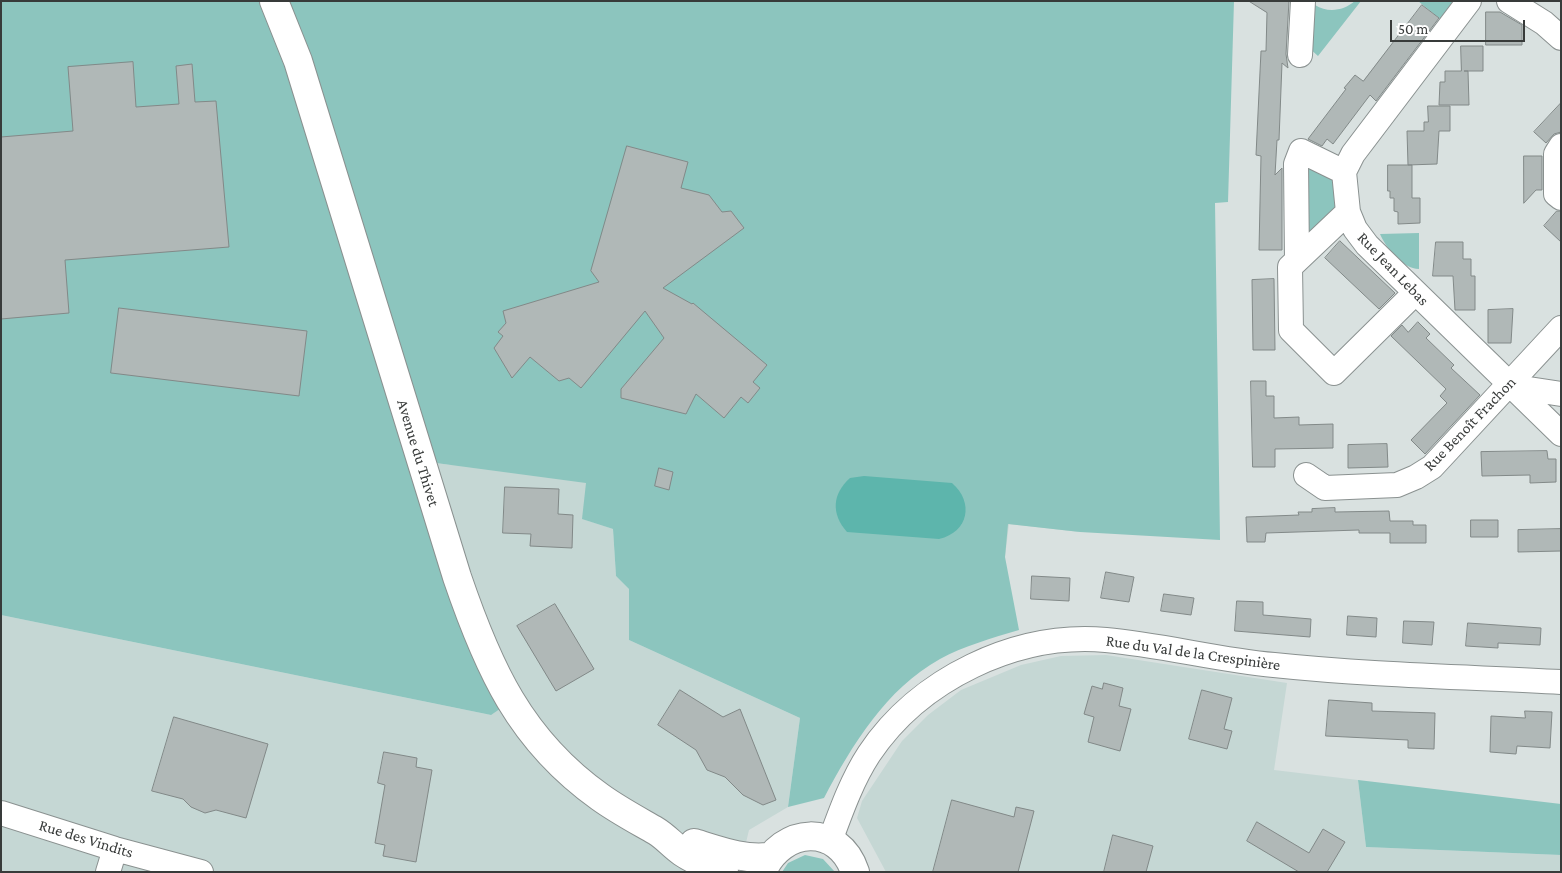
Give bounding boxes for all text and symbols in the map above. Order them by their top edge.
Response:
scale bar [1392,10,1527,42]
text: 50 m [1398,21,1428,37]
street label: Rue Jean Lebas [1353,228,1433,310]
street label: Rue Benoît Frachon [1420,373,1520,475]
street label: Avenue du Thivet [393,397,443,509]
street label: Rue du Val de la Crespinière [1105,631,1281,675]
street label: Rue des Vindits [37,816,135,862]

